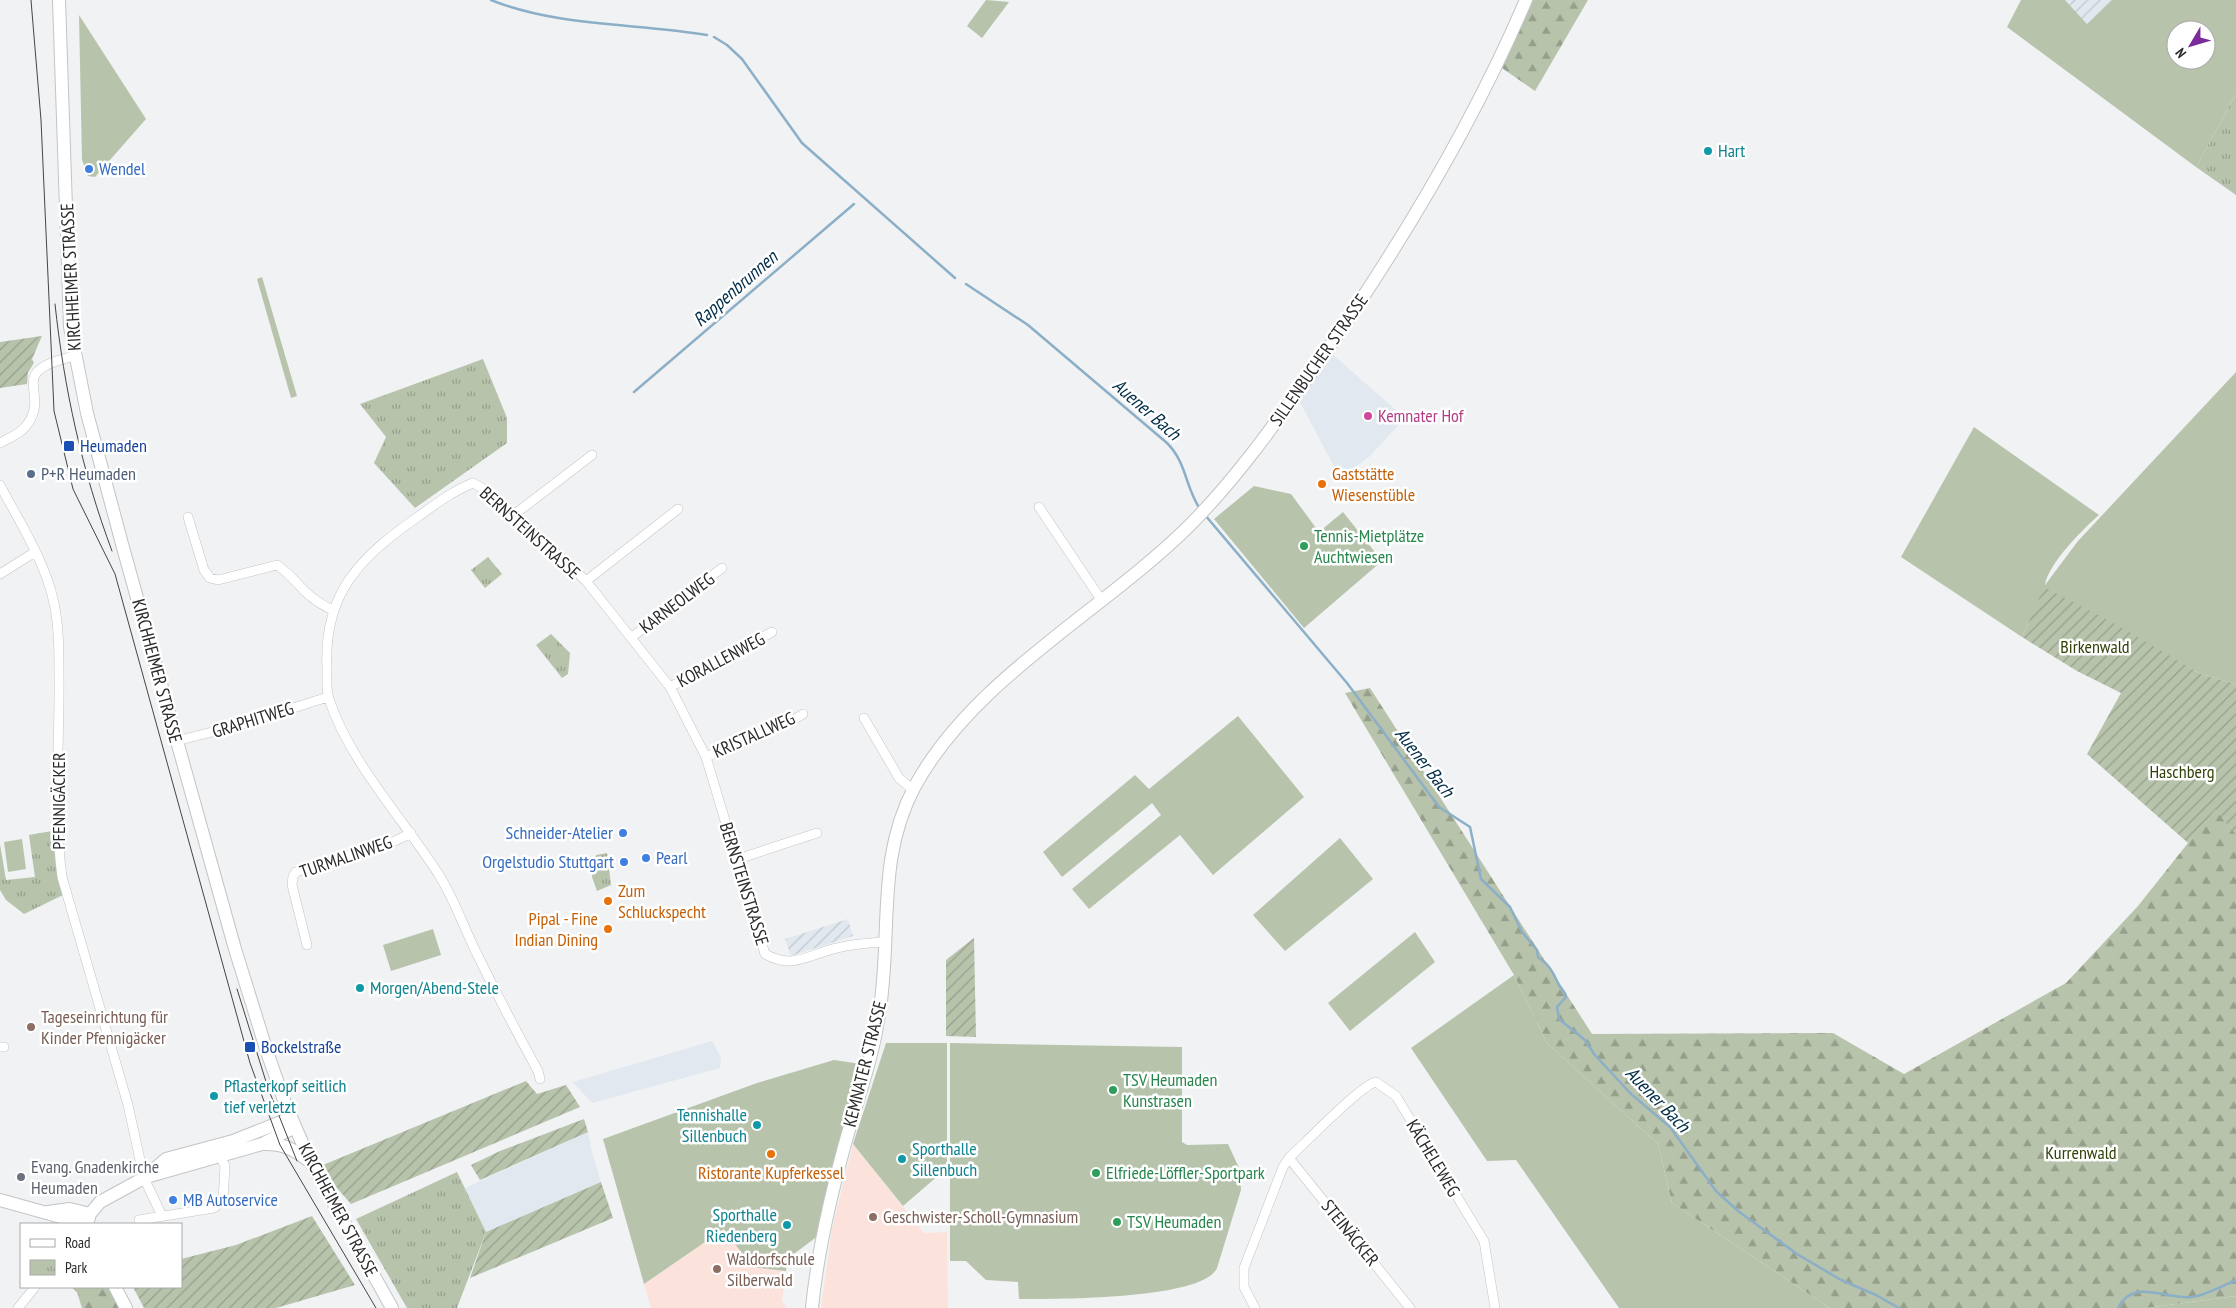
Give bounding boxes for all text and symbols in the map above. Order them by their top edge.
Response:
north arrow [2166,20,2216,70]
text: N [2171,44,2190,62]
place label: Hart [1718,139,1745,162]
marker: Hart [1702,145,1714,157]
place label: Wendel [99,157,146,180]
marker: Wendel [83,163,95,175]
street label: KIRCHHEIMER STRASSE [55,203,86,351]
water label: Rappenbrunnen [688,244,783,331]
street label: SILLENBUCHER STRASSE [1264,289,1373,430]
water label: Auener Bach [1108,373,1187,446]
place label: Kemnater Hof [1378,404,1465,427]
marker: Kemnater Hof [1362,410,1374,422]
place label: Heumaden [80,434,147,457]
marker: Heumaden [62,439,76,453]
place label: P+R Heumaden [41,462,136,485]
place label: Gaststätte Wiesenstüble [1332,462,1415,506]
marker: P+R Heumaden [25,468,37,480]
marker: Gaststätte Wiesenstüble [1316,478,1328,490]
street label: BERNSTEINSTRASSE [475,481,585,584]
place label: Tennis-Mietplätze Auchtwiesen [1314,524,1424,568]
marker: Tennis-Mietplätze Auchtwiesen [1298,540,1310,552]
street label: KARNEOLWEG [635,567,719,638]
street label: KIRCHHEIMER STRASSE [127,596,188,745]
street label: KORALLENWEG [673,627,769,692]
park label: Birkenwald [2060,635,2130,658]
street label: GRAPHITWEG [209,696,297,743]
street label: KRISTALLWEG [709,706,799,763]
water label: Auener Bach [1390,722,1461,803]
street label: PFENNIGÄCKER [47,752,70,850]
park label: Haschberg [2149,760,2215,783]
street label: BERNSTEINSTRASSE [715,820,774,948]
place label: Schneider-Atelier [505,821,613,844]
marker: Schneider-Atelier [617,827,629,839]
street label: TURMALINWEG [297,830,395,883]
place label: Pearl [656,846,688,869]
place label: Orgelstudio Stuttgart [482,850,614,873]
marker: Pearl [640,852,652,864]
marker: Orgelstudio Stuttgart [618,856,630,868]
place label: Zum Schluckspecht [618,879,706,923]
marker: Zum Schluckspecht [602,895,614,907]
place label: Pipal - Fine Indian Dining [514,907,598,951]
marker: Pipal - Fine Indian Dining [602,923,614,935]
place label: Morgen/Abend-Stele [370,976,499,999]
marker: Morgen/Abend-Stele [354,982,366,994]
street label: KEMNATER STRASSE [838,998,891,1129]
place label: Tageseinrichtung für Kinder Pfennigäcker [41,1005,168,1049]
marker: Tageseinrichtung für Kinder Pfennigäcker [25,1021,37,1033]
place label: Bockelstraße [261,1035,341,1058]
marker: Bockelstraße [243,1040,257,1054]
water label: Auener Bach [1621,1061,1696,1138]
place label: TSV Heumaden Kunstrasen [1123,1068,1217,1112]
place label: Pflasterkopf seitlich tief verletzt [224,1074,347,1118]
marker: TSV Heumaden Kunstrasen [1107,1084,1119,1096]
marker: Pflasterkopf seitlich tief verletzt [208,1090,220,1102]
place label: Tennishalle Sillenbuch [677,1103,747,1147]
street label: KÄCHELEWEG [1401,1115,1466,1201]
marker: Tennishalle Sillenbuch [751,1119,763,1131]
place label: Sporthalle Sillenbuch [912,1137,977,1181]
street label: KIRCHHEIMER STRASSE [294,1139,383,1280]
park label: Kurrenwald [2045,1141,2117,1164]
marker: Ristorante Kupferkessel [765,1148,777,1160]
marker: Sporthalle Sillenbuch [896,1153,908,1165]
place label: Evang. Gnadenkirche Heumaden [31,1155,159,1199]
place label: Ristorante Kupferkessel [698,1161,845,1184]
place label: Elfriede-Löffler-Sportpark [1106,1161,1265,1184]
marker: Elfriede-Löffler-Sportpark [1090,1167,1102,1179]
marker: Evang. Gnadenkirche Heumaden [15,1171,27,1183]
place label: MB Autoservice [183,1188,278,1211]
marker: MB Autoservice [167,1194,179,1206]
street label: STEINÄCKER [1317,1195,1384,1271]
place label: Sporthalle Riedenberg [706,1203,777,1247]
place label: Geschwister-Scholl-Gymnasium [883,1205,1078,1228]
place label: TSV Heumaden [1127,1210,1221,1233]
marker: Geschwister-Scholl-Gymnasium [867,1211,879,1223]
marker: TSV Heumaden [1111,1216,1123,1228]
marker: Sporthalle Riedenberg [781,1219,793,1231]
legend [20,1223,182,1288]
text: Road [65,1233,91,1252]
place label: Waldorfschule Silberwald [727,1247,815,1291]
text: Park [65,1258,87,1277]
marker: Waldorfschule Silberwald [711,1263,723,1275]

